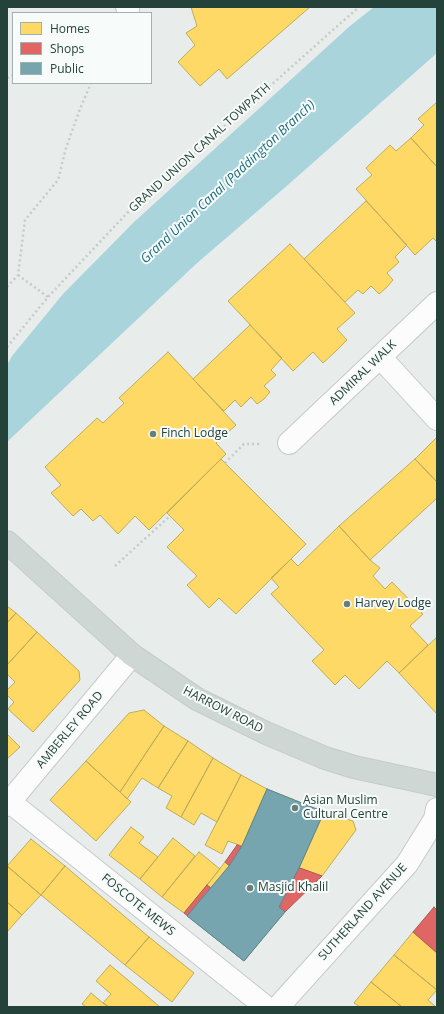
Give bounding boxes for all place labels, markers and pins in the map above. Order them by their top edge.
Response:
place label: Finch Lodge [161,427,228,441]
marker: Finch Lodge [148,429,158,439]
place label: Harvey Lodge [355,597,431,611]
marker: Harvey Lodge [342,599,352,609]
place label: Asian Muslim Cultural Centre [303,794,388,822]
marker: Asian Muslim Cultural Centre [290,803,300,813]
place label: Masjid Khalil [258,881,328,895]
marker: Masjid Khalil [245,883,255,893]

